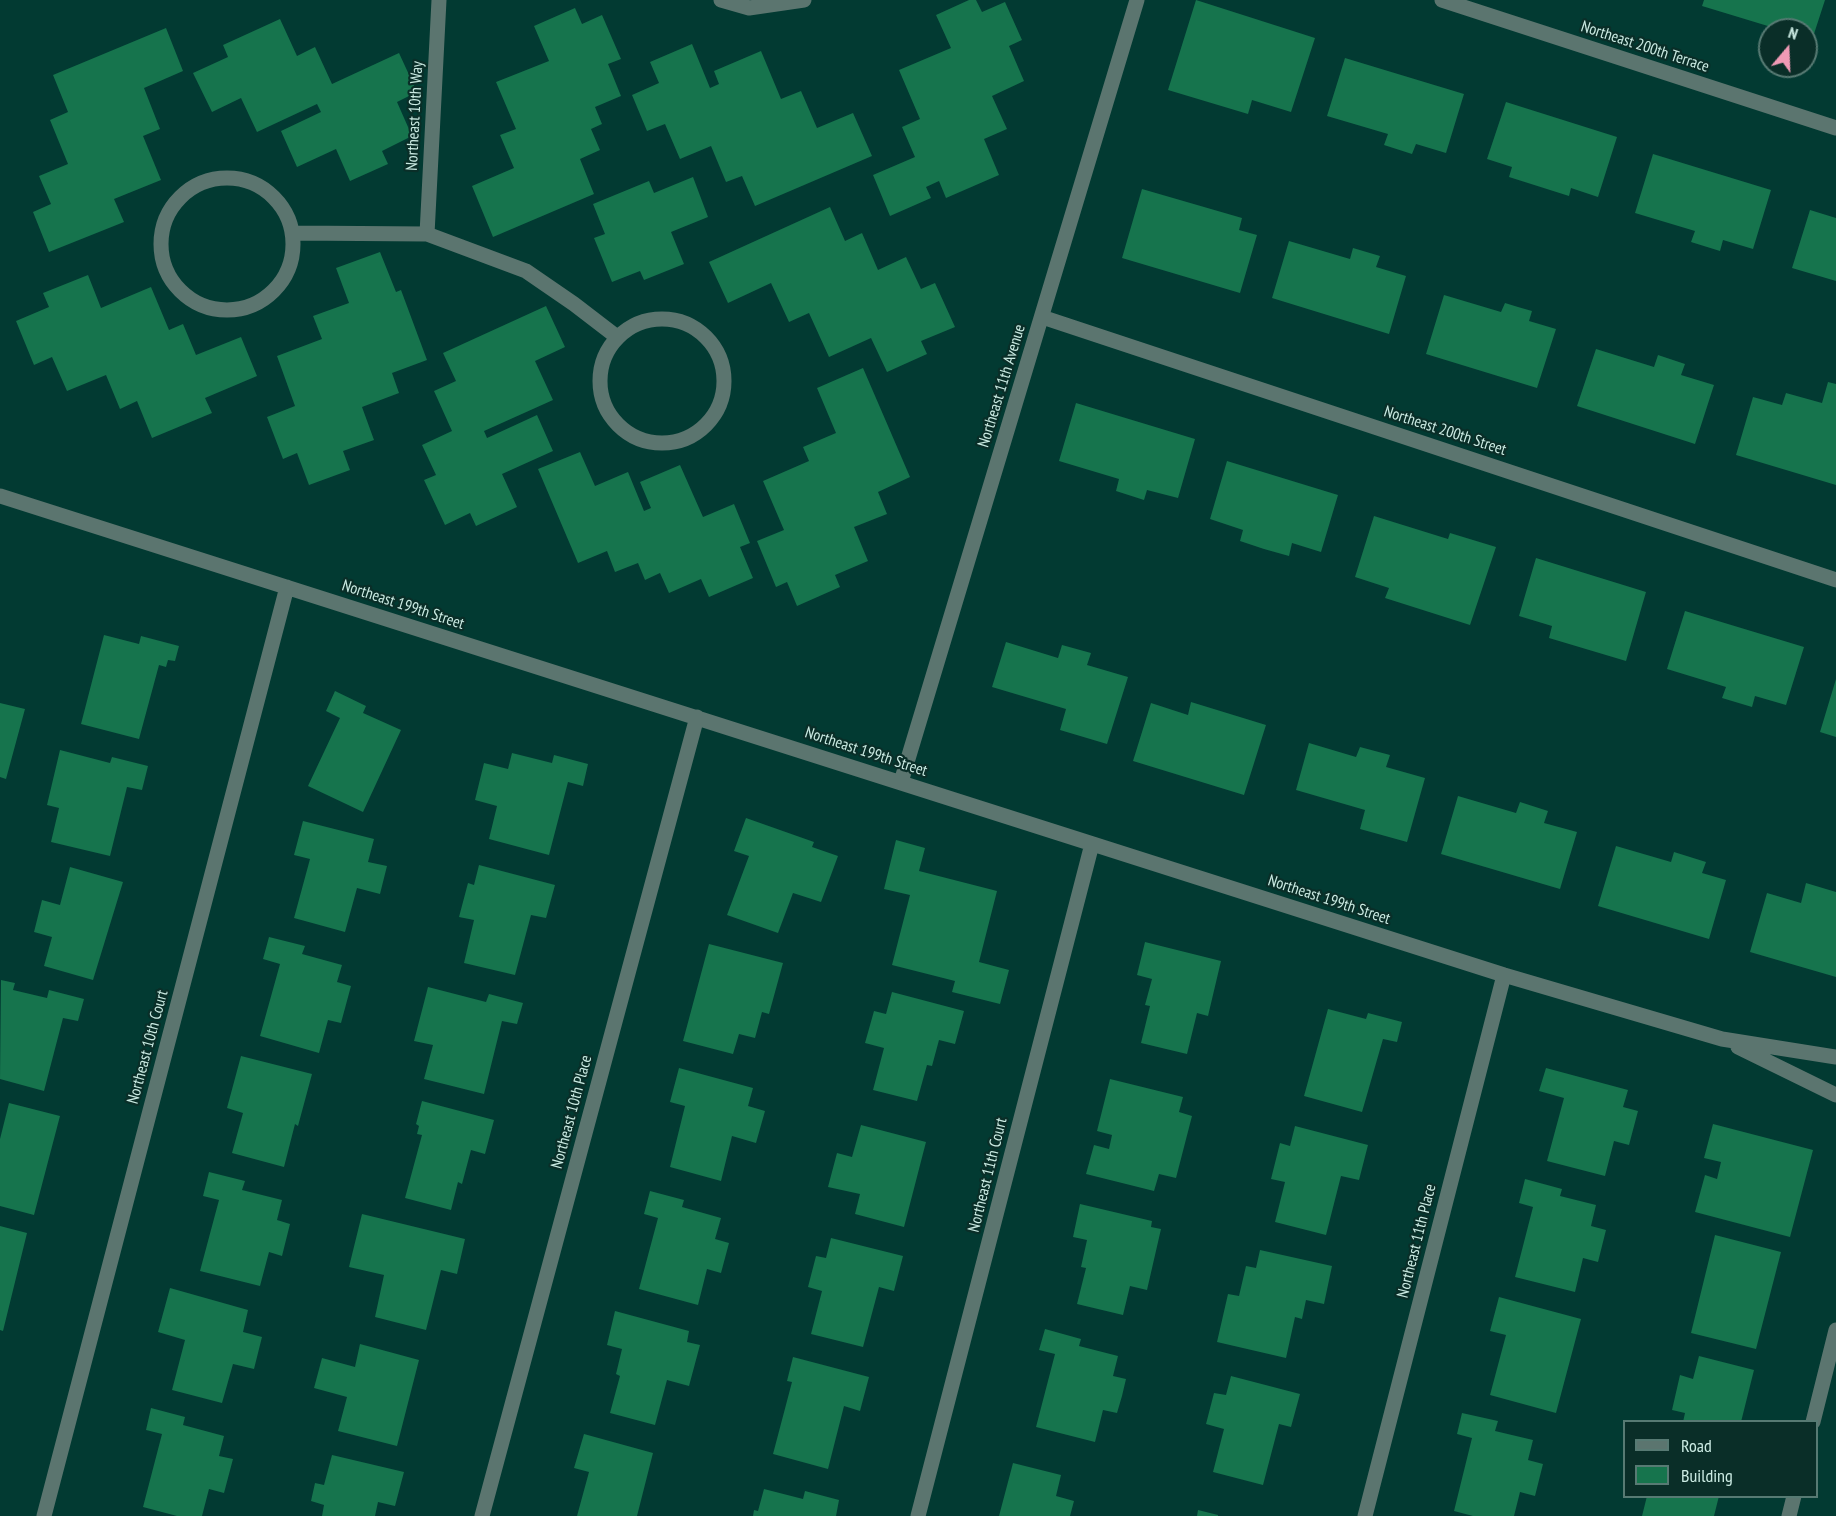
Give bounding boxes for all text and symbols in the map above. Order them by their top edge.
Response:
street label: Northeast 200th Terrace [1578,17,1712,77]
north arrow [1758,18,1818,78]
text: N [1786,22,1801,44]
street label: Northeast 10th Way [403,61,427,171]
street label: Northeast 11th Avenue [974,322,1030,450]
street label: Northeast 200th Street [1381,402,1509,460]
street label: Northeast 199th Street [339,576,467,634]
street label: Northeast 199th Street [802,723,930,781]
street label: Northeast 199th Street [1265,871,1393,929]
street label: Northeast 10th Court [124,988,172,1106]
street label: Northeast 10th Place [548,1053,596,1171]
street label: Northeast 11th Court [965,1116,1011,1234]
street label: Northeast 11th Place [1394,1182,1440,1300]
legend [1623,1420,1818,1498]
text: Road [1681,1434,1712,1457]
text: Building [1681,1464,1733,1487]

